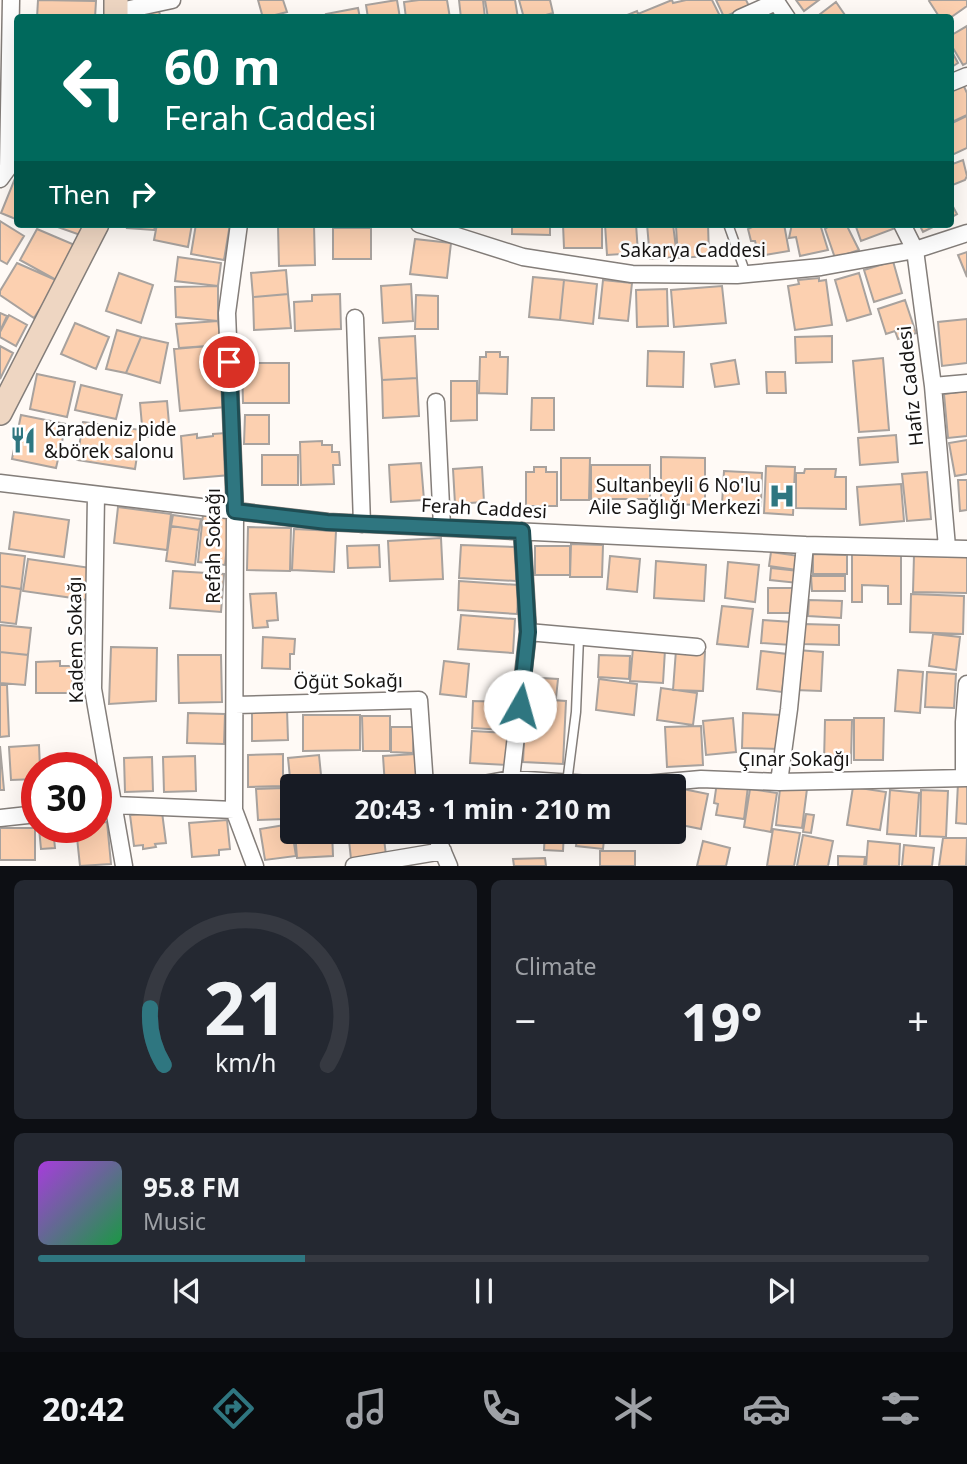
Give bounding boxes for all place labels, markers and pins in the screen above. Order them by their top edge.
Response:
pin [199,332,259,392]
place label: Karadeniz pide &börek salonu [44,416,176,464]
restaurant icon: Karadeniz pide &börek salonu [8,425,38,455]
place label: Sultanbeyli 6 No'lu Aile Sağlığı Merkezi [589,472,761,520]
hospital icon: Sultanbeyli 6 No'lu Aile Sağlığı Merkezi [767,481,797,511]

